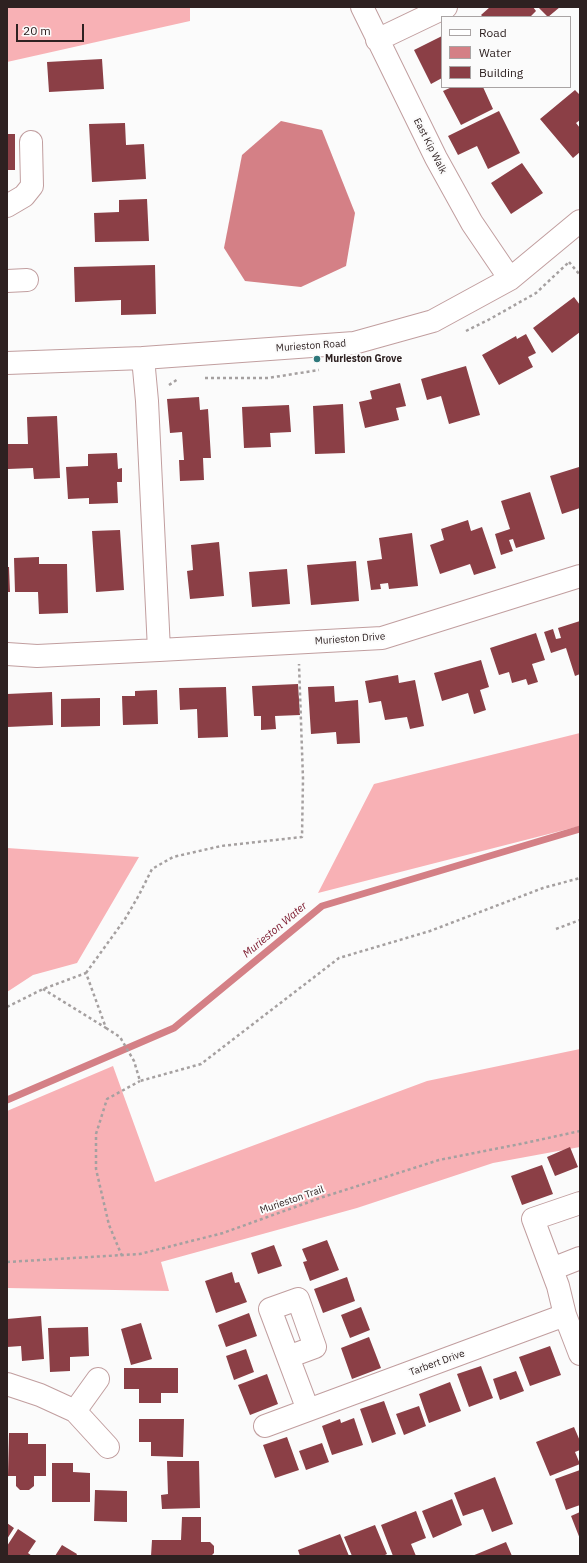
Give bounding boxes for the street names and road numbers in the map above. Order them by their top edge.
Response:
street label: East Kip Walk [411,116,449,176]
street label: Murieston Road [275,338,347,354]
street label: Murieston Drive [314,631,386,647]
street label: Murieston Trail [258,1183,326,1217]
street label: Tarbert Drive [408,1347,466,1379]

